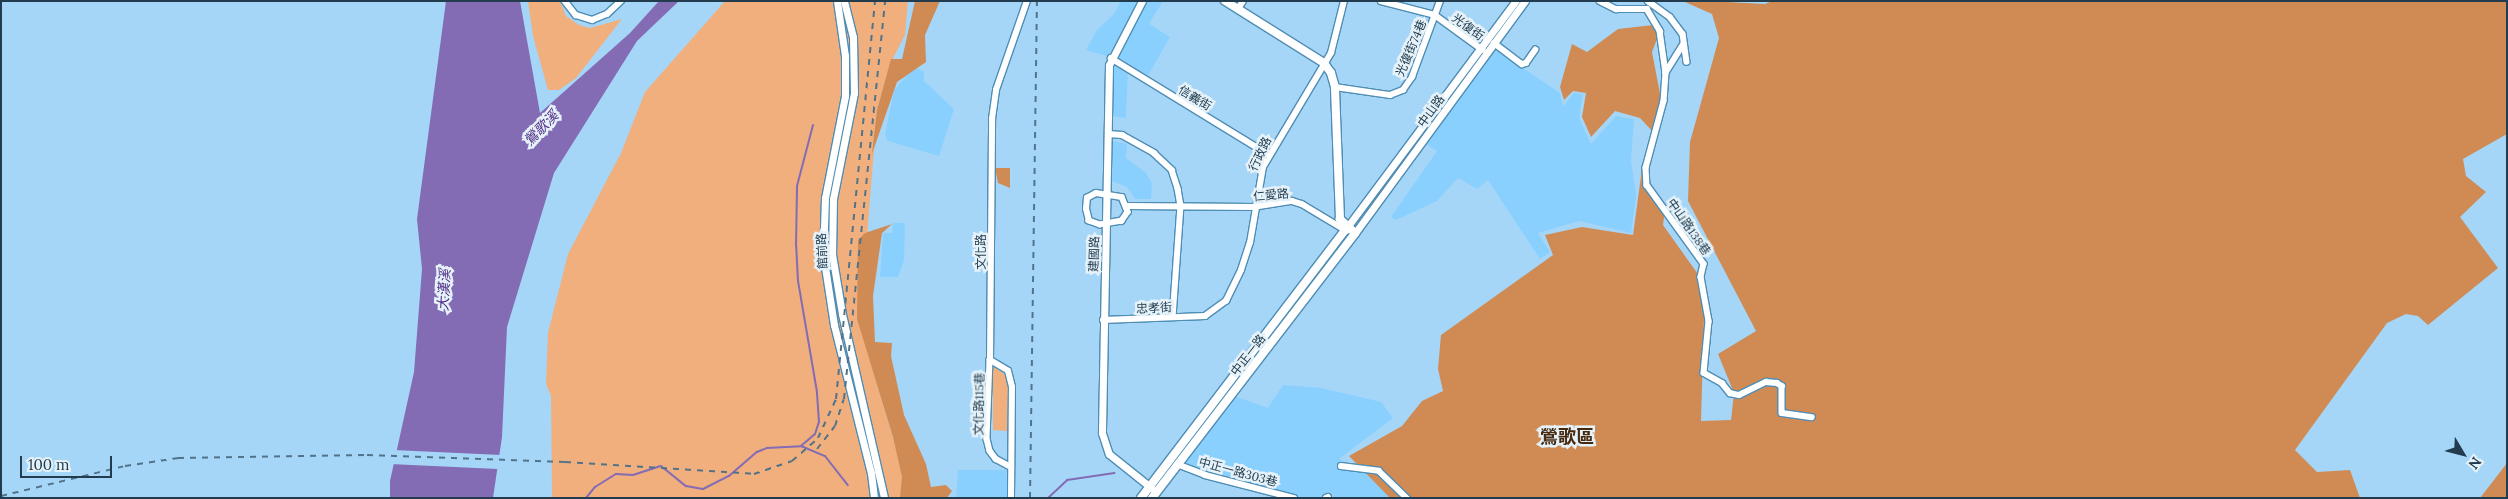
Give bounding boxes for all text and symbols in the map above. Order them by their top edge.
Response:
street label: 光復街 [1449,11,1487,43]
street label: 光復街74巷 [1393,18,1429,78]
street label: 信義街 [1176,83,1214,113]
street label: 中山路 [1415,92,1447,130]
water label: 鶯歌溪 [520,107,562,149]
street label: 行政路 [1246,135,1274,173]
street label: 仁愛路 [1252,186,1290,204]
street label: 中山路138巷 [1664,196,1714,258]
street label: 館前路 [814,233,830,269]
street label: 文化路 [974,234,988,270]
street label: 建國路 [1086,236,1102,272]
water label: 大漢溪 [435,269,453,311]
street label: 忠孝街 [1136,300,1172,316]
street label: 中正一路 [1228,332,1268,378]
street label: 文化路115巷 [971,372,987,436]
district label: 鶯歌區 [1540,426,1594,448]
north arrow [2438,429,2488,479]
scale bar [22,446,115,478]
text: N [2465,453,2485,473]
text: 100 m [28,455,69,474]
street label: 中正一路303巷 [1197,455,1279,489]

